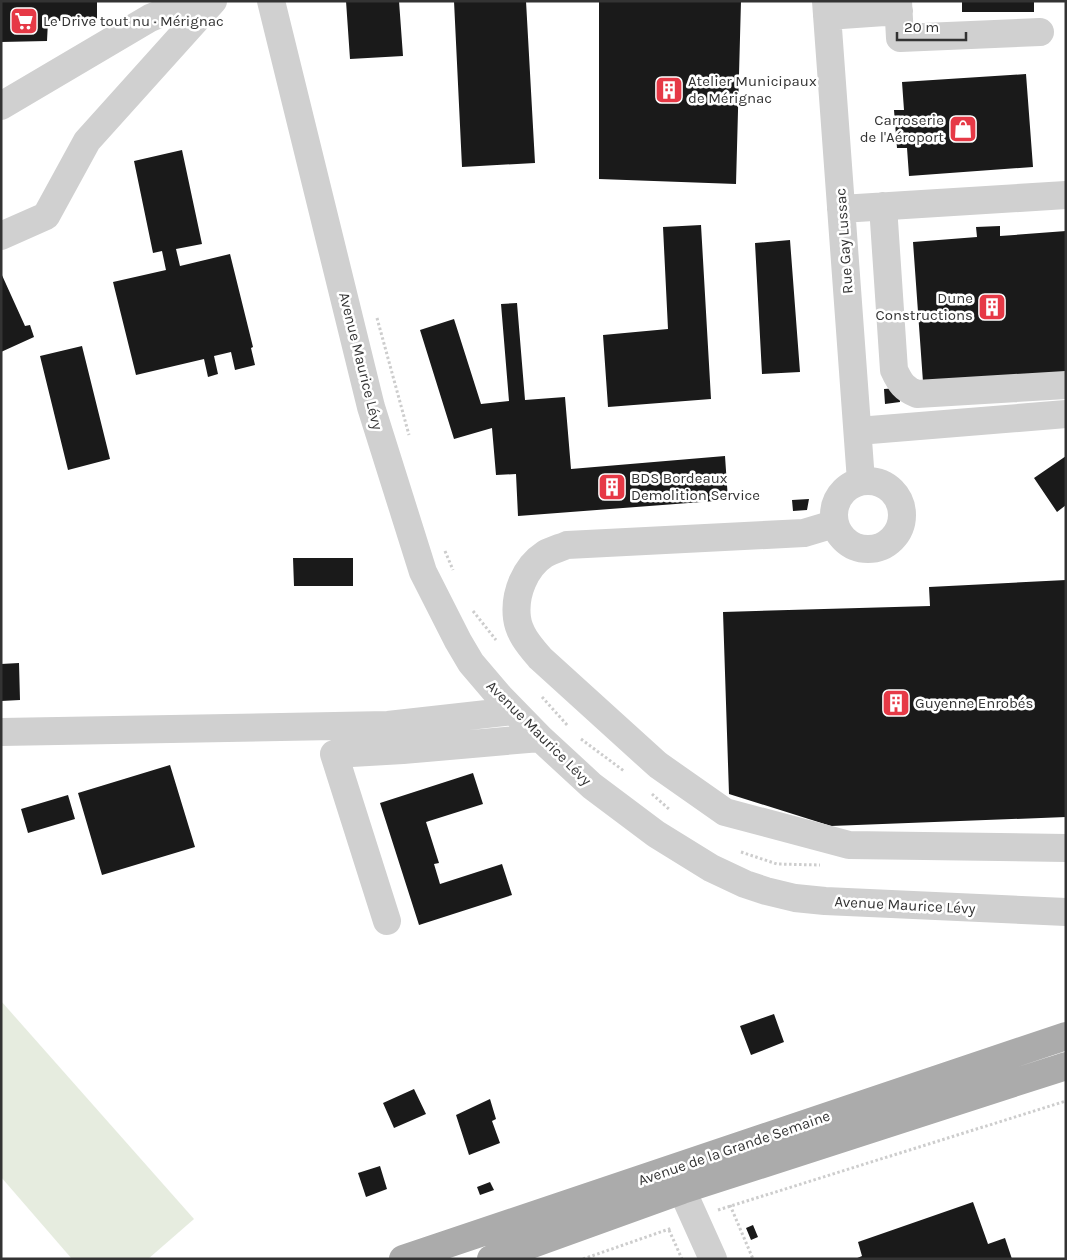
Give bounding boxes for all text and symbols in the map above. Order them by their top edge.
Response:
supermarket icon: Le Drive tout nu · Mérignac [9,6,39,36]
scale bar [897,10,966,42]
place label: Le Drive tout nu · Mérignac [43,12,224,30]
text: 20 m [904,18,939,36]
place label: Atelier Municipaux de Mérignac [688,72,817,107]
building icon: Atelier Municipaux de Mérignac [654,75,684,105]
place label: Carroserie de l'Aéroport [860,111,944,146]
shop icon: Carroserie de l'Aéroport [948,114,978,144]
street label: Rue Gay Lussac [831,188,857,294]
place label: Dune Constructions [876,289,973,324]
street label: Avenue Maurice Lévy [335,290,387,432]
building icon: Dune Constructions [977,292,1007,322]
place label: BDS Bordeaux Demolition Service [631,469,760,504]
building icon: BDS Bordeaux Demolition Service [597,472,627,502]
street label: Avenue Maurice Lévy [483,677,595,789]
building icon: Guyenne Enrobés [881,688,911,718]
place label: Guyenne Enrobés [915,694,1033,712]
street label: Avenue Maurice Lévy [834,892,976,918]
street label: Avenue de la Grande Semaine [636,1107,832,1189]

